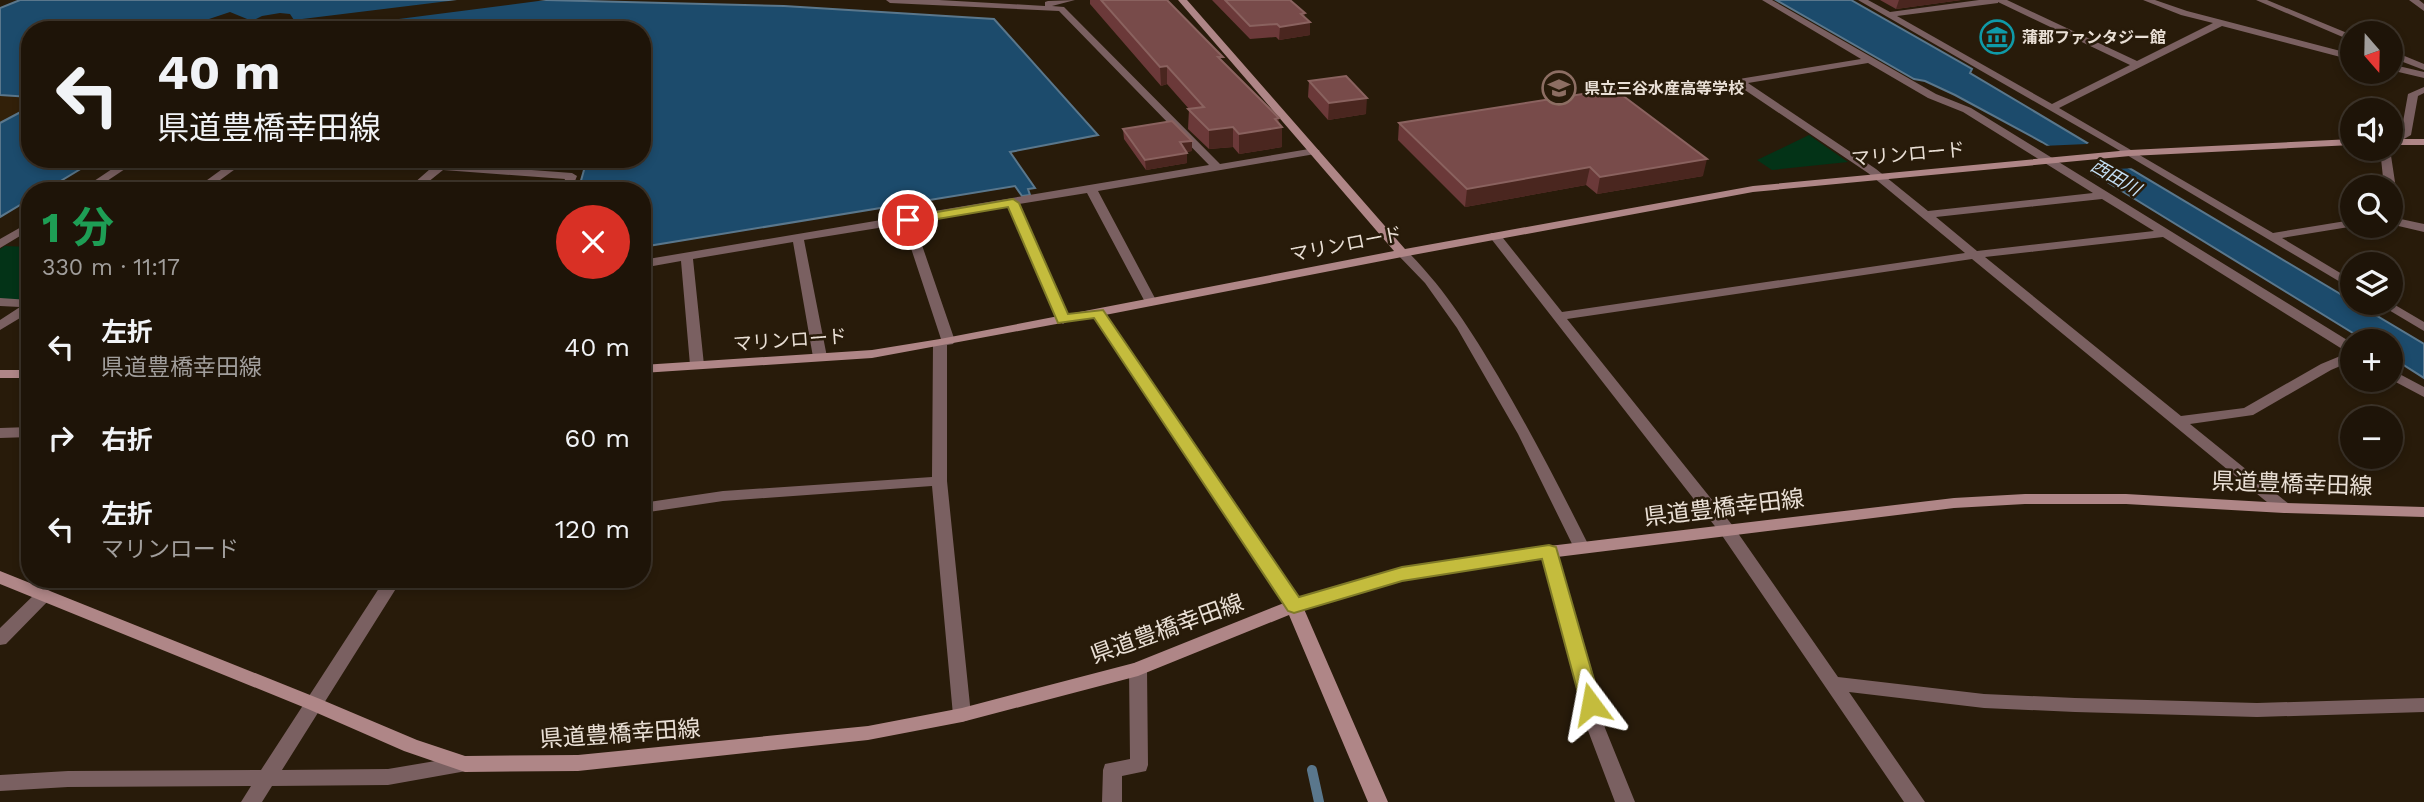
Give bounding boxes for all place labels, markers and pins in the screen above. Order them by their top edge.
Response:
museum icon: 蒲郡ファンタジー館 [1978,18,2016,56]
place label: 蒲郡ファンタジー館 [2022,28,2166,47]
school or university icon: 県立三谷水産高等学校 [1540,69,1578,107]
place label: 県立三谷水産高等学校 [1584,79,1744,98]
pin [878,190,938,250]

